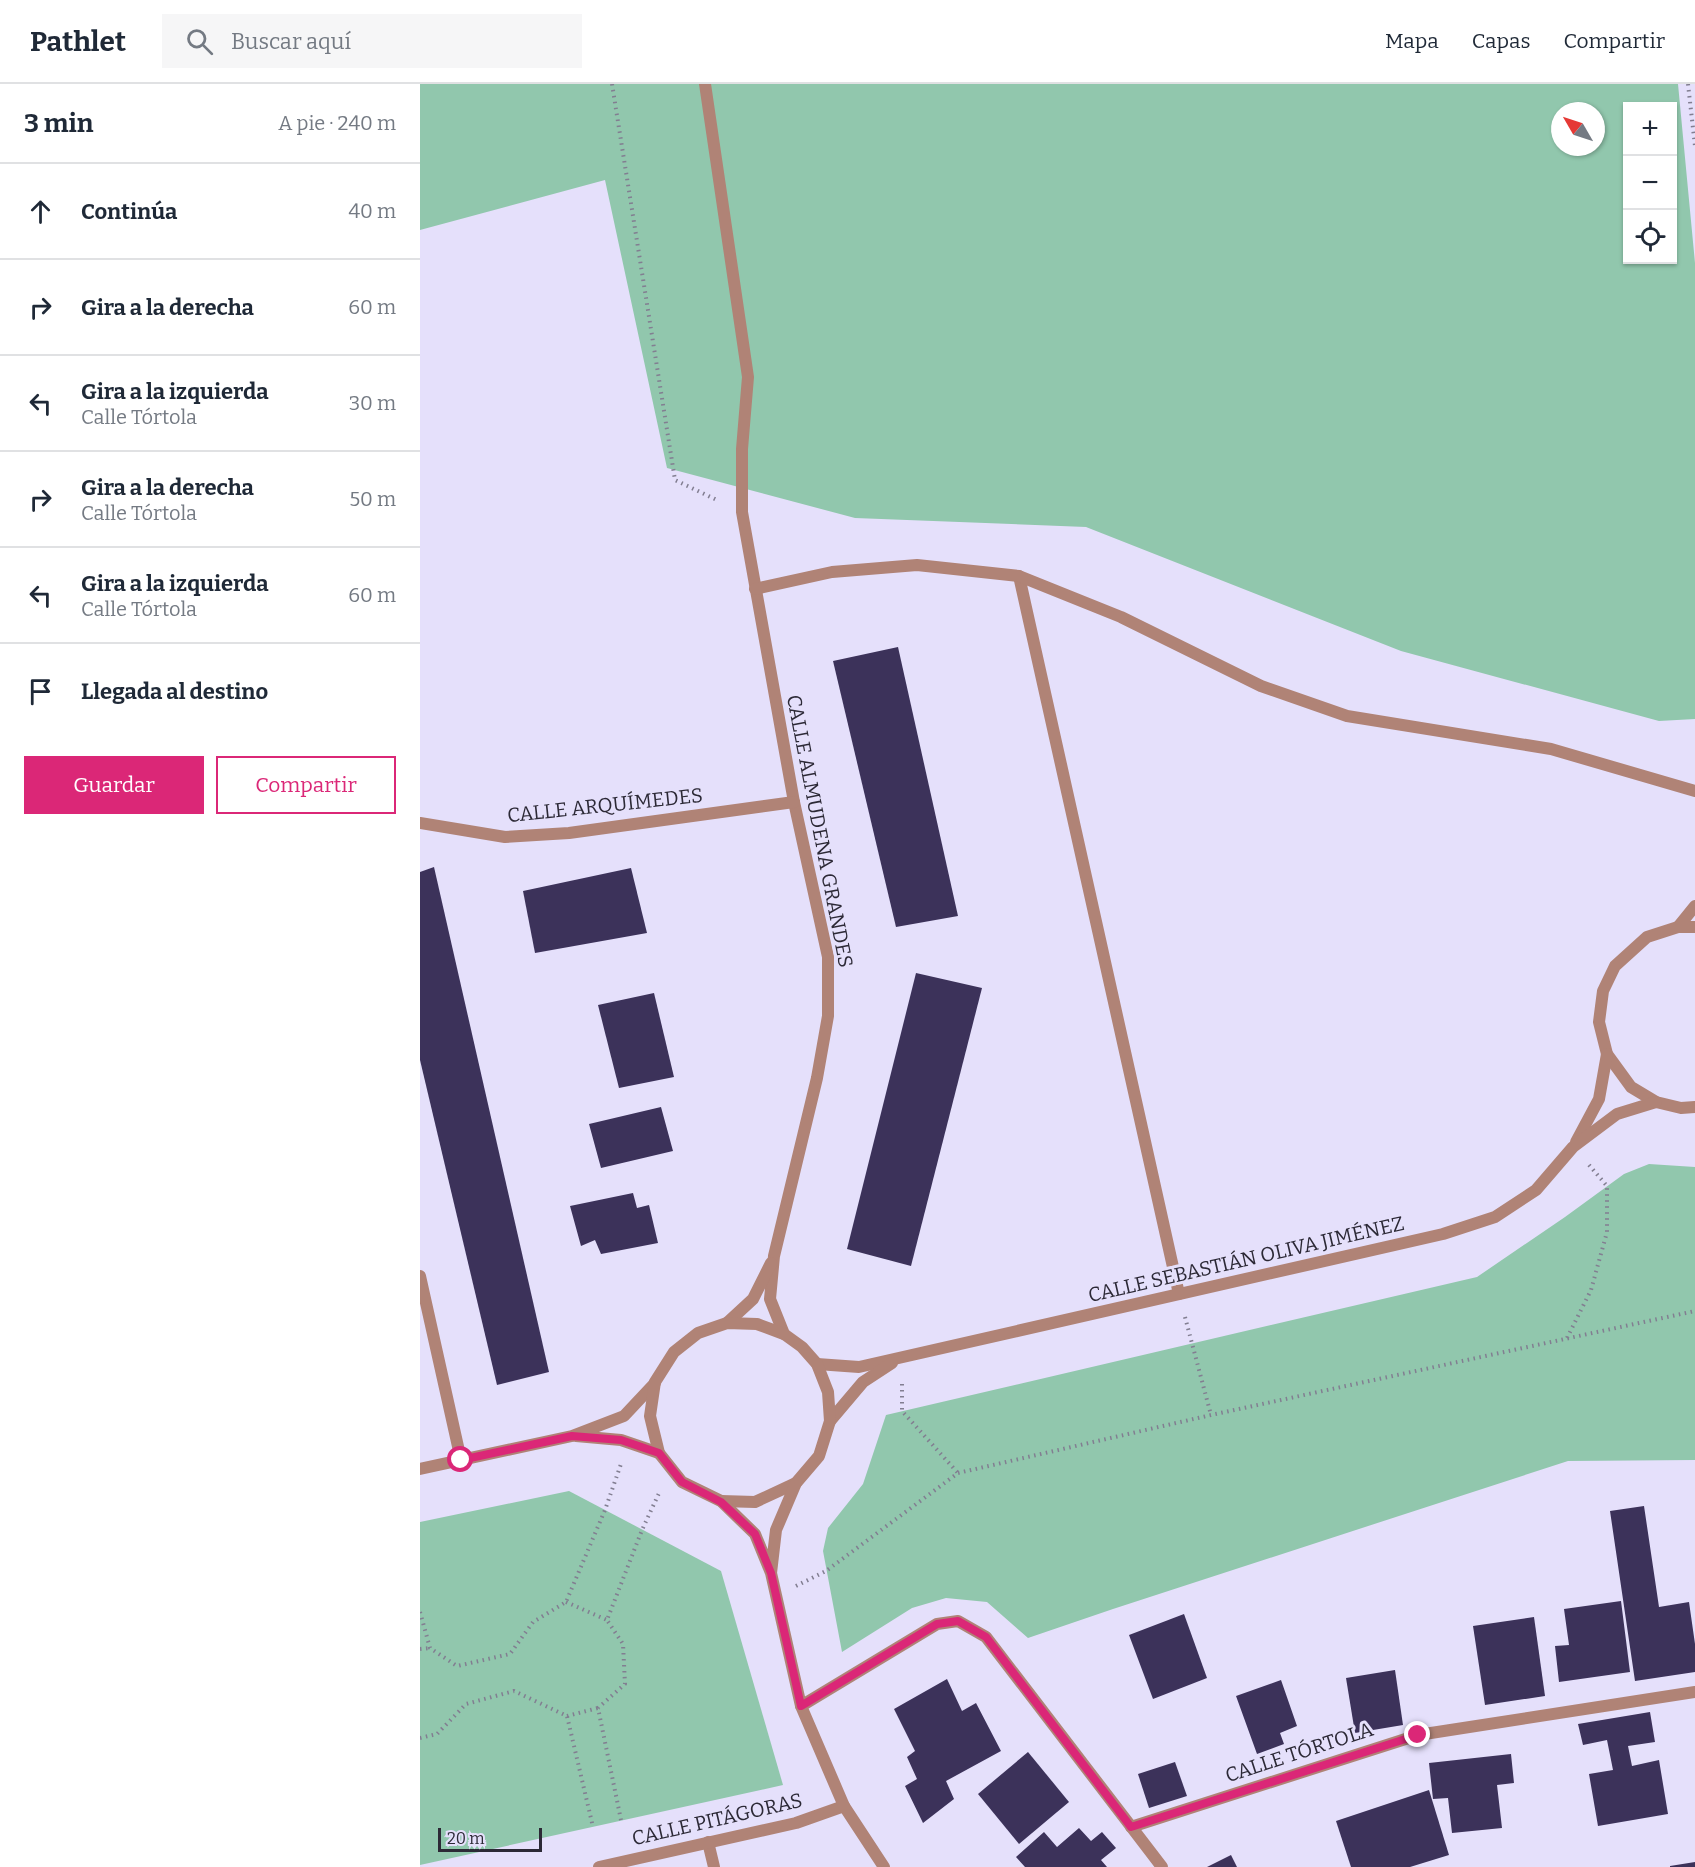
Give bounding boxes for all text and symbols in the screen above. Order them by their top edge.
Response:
search box [162,14,582,68]
text: Pathlet [30,25,126,58]
icon: search [183,25,216,58]
text: Buscar aquí [231,28,351,55]
text: Mapa [1385,28,1439,54]
text: Capas [1472,28,1530,54]
text: Compartir [1563,28,1665,54]
north arrow [1551,102,1605,156]
map controls [1623,102,1677,264]
button: + [1623,102,1677,156]
text: 3 min [24,108,93,139]
text: A pie · 240 m [278,111,396,135]
button: − [1623,156,1677,210]
icon: ahead [24,195,57,228]
text: Continúa [81,198,177,225]
text: 40 m [348,199,396,223]
button: locate [1623,210,1677,264]
icon: right [24,291,57,324]
text: Gira a la derecha [81,294,254,321]
text: 60 m [348,295,396,319]
text: Gira a la izquierda [81,378,269,405]
icon: left [24,387,57,420]
text: 30 m [349,391,396,415]
text: Calle Tórtola [81,405,197,429]
text: Gira a la derecha [81,474,254,501]
icon: right [24,483,57,516]
text: 50 m [349,487,396,511]
text: Calle Tórtola [81,501,197,525]
text: Gira a la izquierda [81,570,269,597]
icon: left [24,579,57,612]
text: 60 m [348,583,396,607]
text: Calle Tórtola [81,597,197,621]
icon: arrive [24,675,57,708]
text: Llegada al destino [81,678,268,705]
street label: CALLE ALMUDENA GRANDES [782,693,858,969]
button: Guardar [24,756,204,814]
button: Compartir [216,756,396,814]
street label: CALLE ARQUÍMEDES [506,783,704,827]
street label: CALLE SEBASTIÁN OLIVA JIMÉNEZ [1086,1211,1406,1307]
route start [447,1446,473,1472]
street label: CALLE TÓRTOLA [1222,1717,1377,1787]
route end [1404,1721,1430,1747]
street label: CALLE PITÁGORAS [629,1788,805,1850]
scale bar [438,1825,542,1852]
text: 20 m [447,1829,484,1848]

